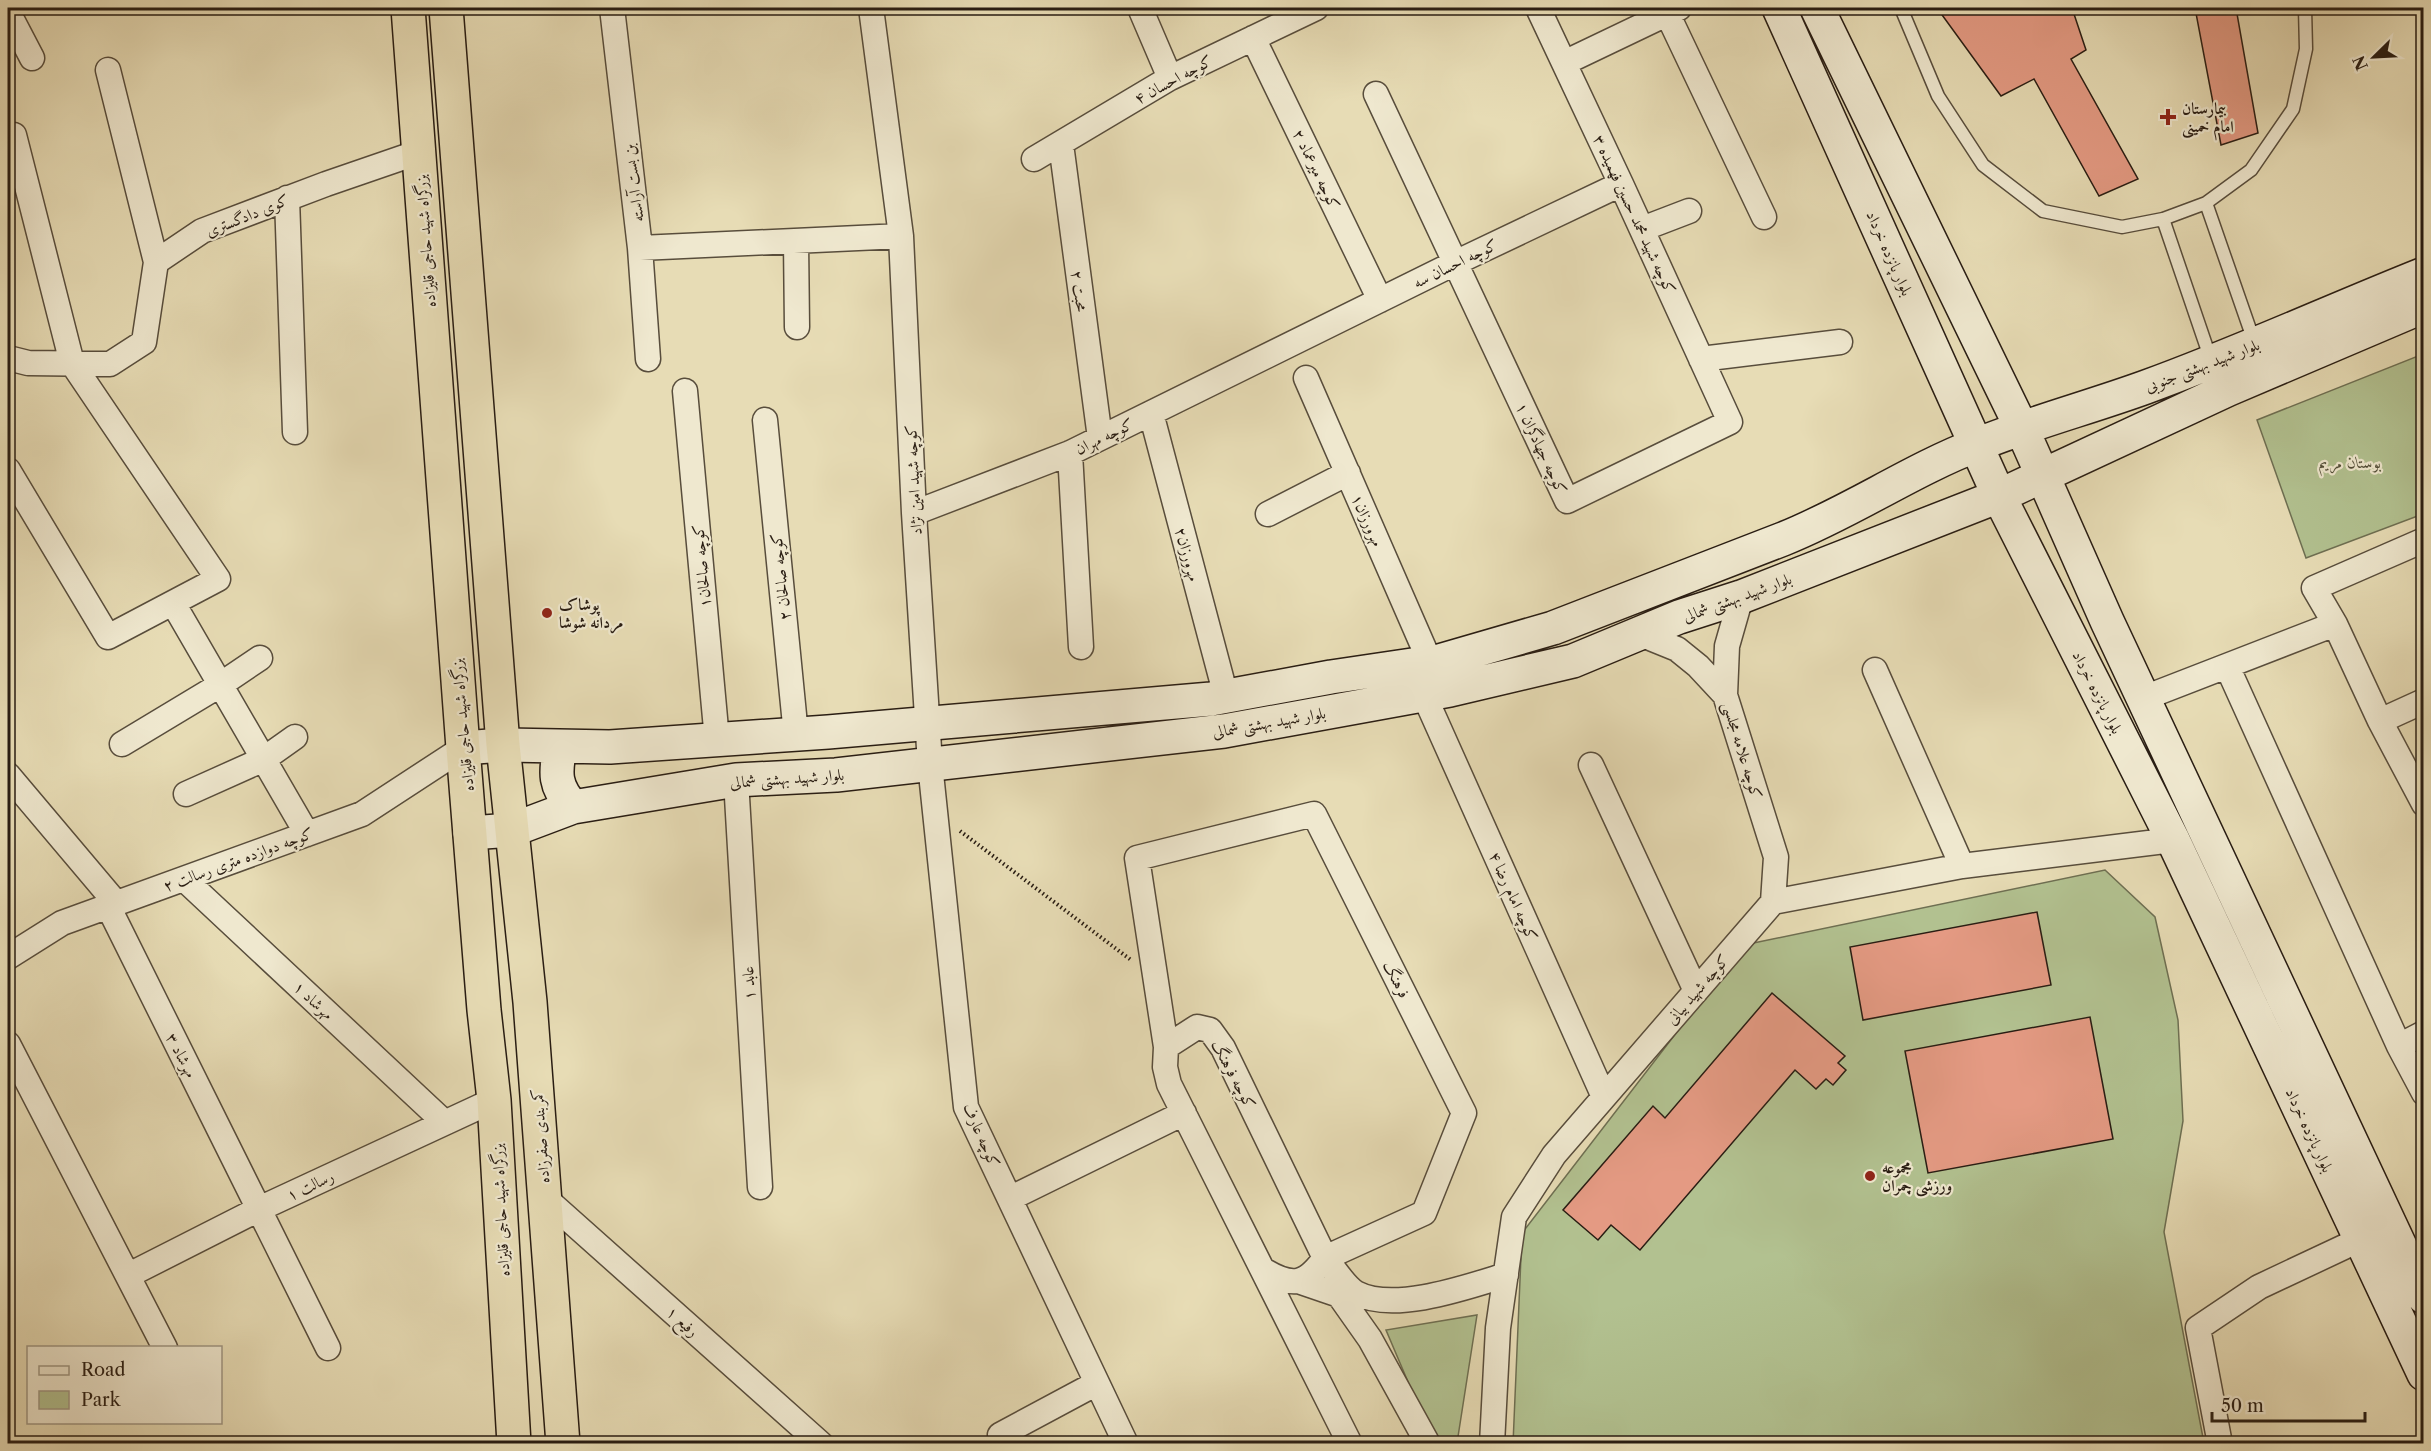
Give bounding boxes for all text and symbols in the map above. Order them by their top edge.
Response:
north arrow [2344,27,2404,87]
street label: کوچه احسان ۴ [1131,50,1216,110]
text: N [2348,53,2372,74]
place label: بیمارستان امام خمینی [2182,98,2234,141]
marker: بیمارستان امام خمینی [2159,108,2177,126]
street label: کوچه میرعماد ۲ [1287,126,1345,213]
street label: کوچه شهید محمد حسین فهمیده ۳ [1587,131,1681,298]
street label: بن بست آراسته [618,143,649,223]
street label: بزرگراه شهید حاجی قلیزاده [410,174,441,308]
street label: کوی دادگستری [202,189,292,242]
street label: بلوار پانزده خرداد [1861,207,1918,299]
street label: کوچه احسان سه [1410,234,1501,294]
street label: محبت ۲ [1067,269,1093,313]
street label: بلوار شهید بهشتی جنوبی [2142,334,2263,398]
street label: کوچه جهادگران ۱ [1510,399,1572,498]
street label: کوچه مهران [1071,413,1137,461]
street label: کوچه شهید امین نژاد [900,424,928,536]
park label: بوستان مریم [2319,452,2381,477]
street label: مهرورزان۱ [1347,491,1388,550]
street label: کوچه صالحان۱ [687,524,717,608]
street label: مهرورزان۲ [1170,525,1205,583]
street label: کوچه صالحان ۲ [765,532,797,622]
street label: بلوار شهید بهشتی شمالی [1680,568,1795,628]
place label: پوشاک مردانه شوشا [559,594,623,634]
marker: پوشاک مردانه شوشا [540,606,554,620]
street label: بلوار پانزده خرداد [2067,647,2128,738]
street label: بزرگراه شهید حاجی قلیزاده [446,657,479,792]
street label: کوچه علامه مجلسی [1717,699,1767,802]
street label: بلوار شهید بهشتی شمالی [1211,702,1328,744]
street label: بلوار شهید بهشتی شمالی [729,764,845,794]
street label: کوچه دوازده متری رسالت ۲ [160,823,316,897]
street label: کوچه امام رضا ۴ [1481,848,1543,946]
street label: کوچه شهید بیانی [1661,950,1735,1030]
street label: فرهنگ [1378,957,1415,1002]
street label: عابد ۱ [737,966,759,1000]
street label: مهرشاد ۱ [289,976,338,1024]
street label: مهرشاد ۳ [161,1029,202,1081]
street label: کوچه فرهنگ [1206,1036,1261,1113]
street label: بلوار پانزده خرداد [2280,1085,2338,1176]
street label: کمربندی صفرزاده [527,1088,554,1184]
street label: کوچه عارف [957,1100,1005,1171]
street label: بزرگراه شهید حاجی قلیزاده [487,1143,514,1277]
place label: مجموعه ورزشی چمران [1882,1157,1952,1197]
street label: رسالت ۱ [283,1165,337,1205]
marker: مجموعه ورزشی چمران [1863,1169,1877,1183]
street label: رفیع ۱ [659,1301,703,1345]
legend [27,1346,222,1424]
text: Road [81,1359,126,1381]
scale bar [2212,1385,2365,1423]
text: Park [81,1389,122,1411]
text: 50 m [2221,1395,2264,1417]

